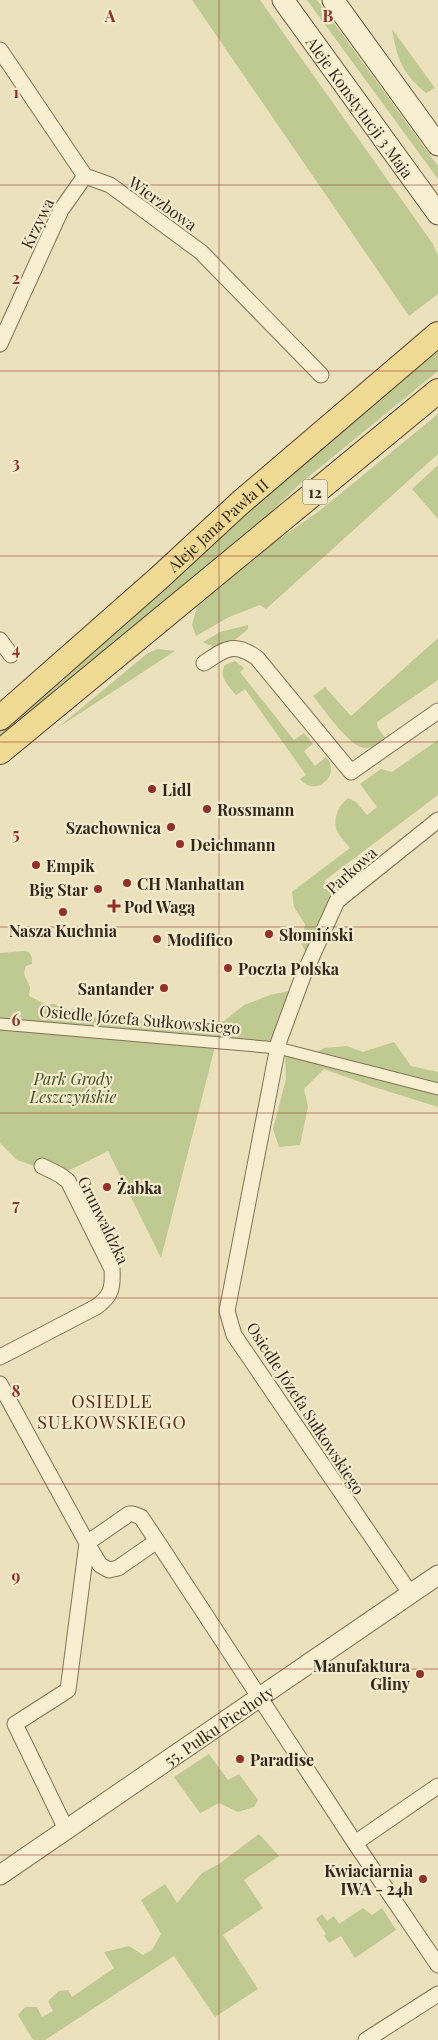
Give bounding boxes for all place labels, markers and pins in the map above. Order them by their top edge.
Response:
place label: Lidl [162,779,191,800]
marker: Lidl [146,783,158,795]
place label: Rossmann [217,799,294,820]
marker: Rossmann [201,803,213,815]
place label: Szachownica [66,817,162,838]
marker: Szachownica [165,821,177,833]
place label: Deichmann [190,834,276,855]
marker: Deichmann [174,838,186,850]
place label: Empik [46,855,95,876]
marker: Empik [30,859,42,871]
place label: CH Manhattan [137,873,245,894]
marker: CH Manhattan [121,877,133,889]
place label: Big Star [29,879,89,900]
marker: Big Star [92,883,104,895]
place label: Pod Wagą [124,896,196,917]
marker: Pod Wagą [108,900,120,912]
marker: Nasza Kuchnia [57,906,69,918]
place label: Nasza Kuchnia [9,920,118,941]
place label: Słomiński [279,924,353,945]
marker: Słomiński [263,928,275,940]
place label: Modifico [167,929,233,950]
marker: Modifico [151,933,163,945]
place label: Poczta Polska [238,958,340,979]
marker: Poczta Polska [222,962,234,974]
place label: Santander [78,978,155,999]
marker: Santander [158,982,170,994]
place label: Żabka [117,1177,162,1198]
marker: Żabka [101,1181,113,1193]
place label: Manufaktura Gliny [313,1655,411,1694]
marker: Manufaktura Gliny [414,1668,426,1680]
place label: Paradise [250,1749,314,1770]
marker: Paradise [234,1753,246,1765]
place label: Kwiaciarnia IWA - 24h [324,1860,414,1899]
marker: Kwiaciarnia IWA - 24h [417,1873,429,1885]

